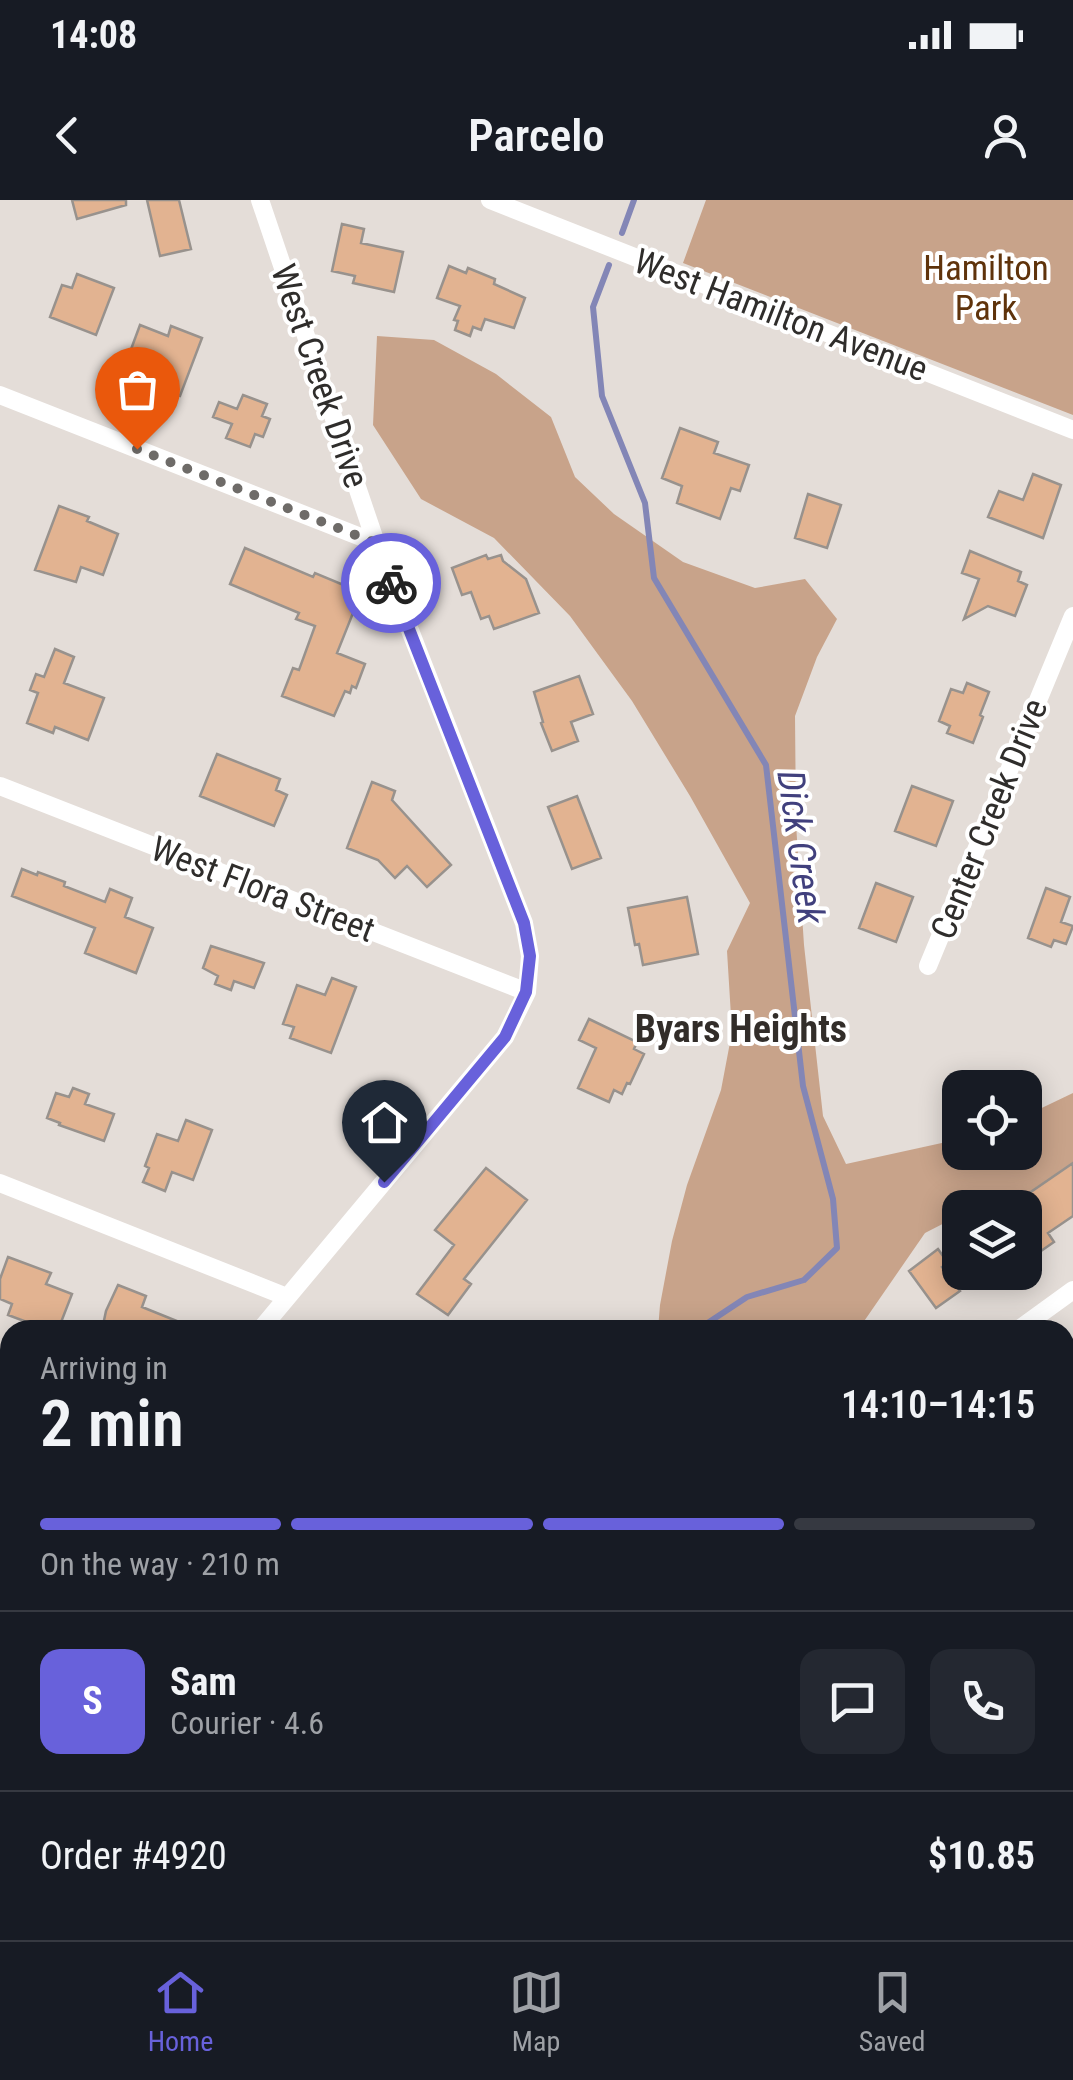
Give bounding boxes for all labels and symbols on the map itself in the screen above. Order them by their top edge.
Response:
street label: West Hamilton Avenue [628,241,933,390]
park label: Hamilton Park [923,248,1049,329]
street label: West Creek Drive [262,259,377,493]
pin [95,347,180,450]
courier [341,533,441,633]
street label: Center Creek Drive [923,693,1056,945]
water label: Dick Creek [768,767,834,928]
street label: West Flora Street [145,828,380,951]
district label: Byars Heights [635,1007,847,1051]
pin [342,1080,427,1183]

